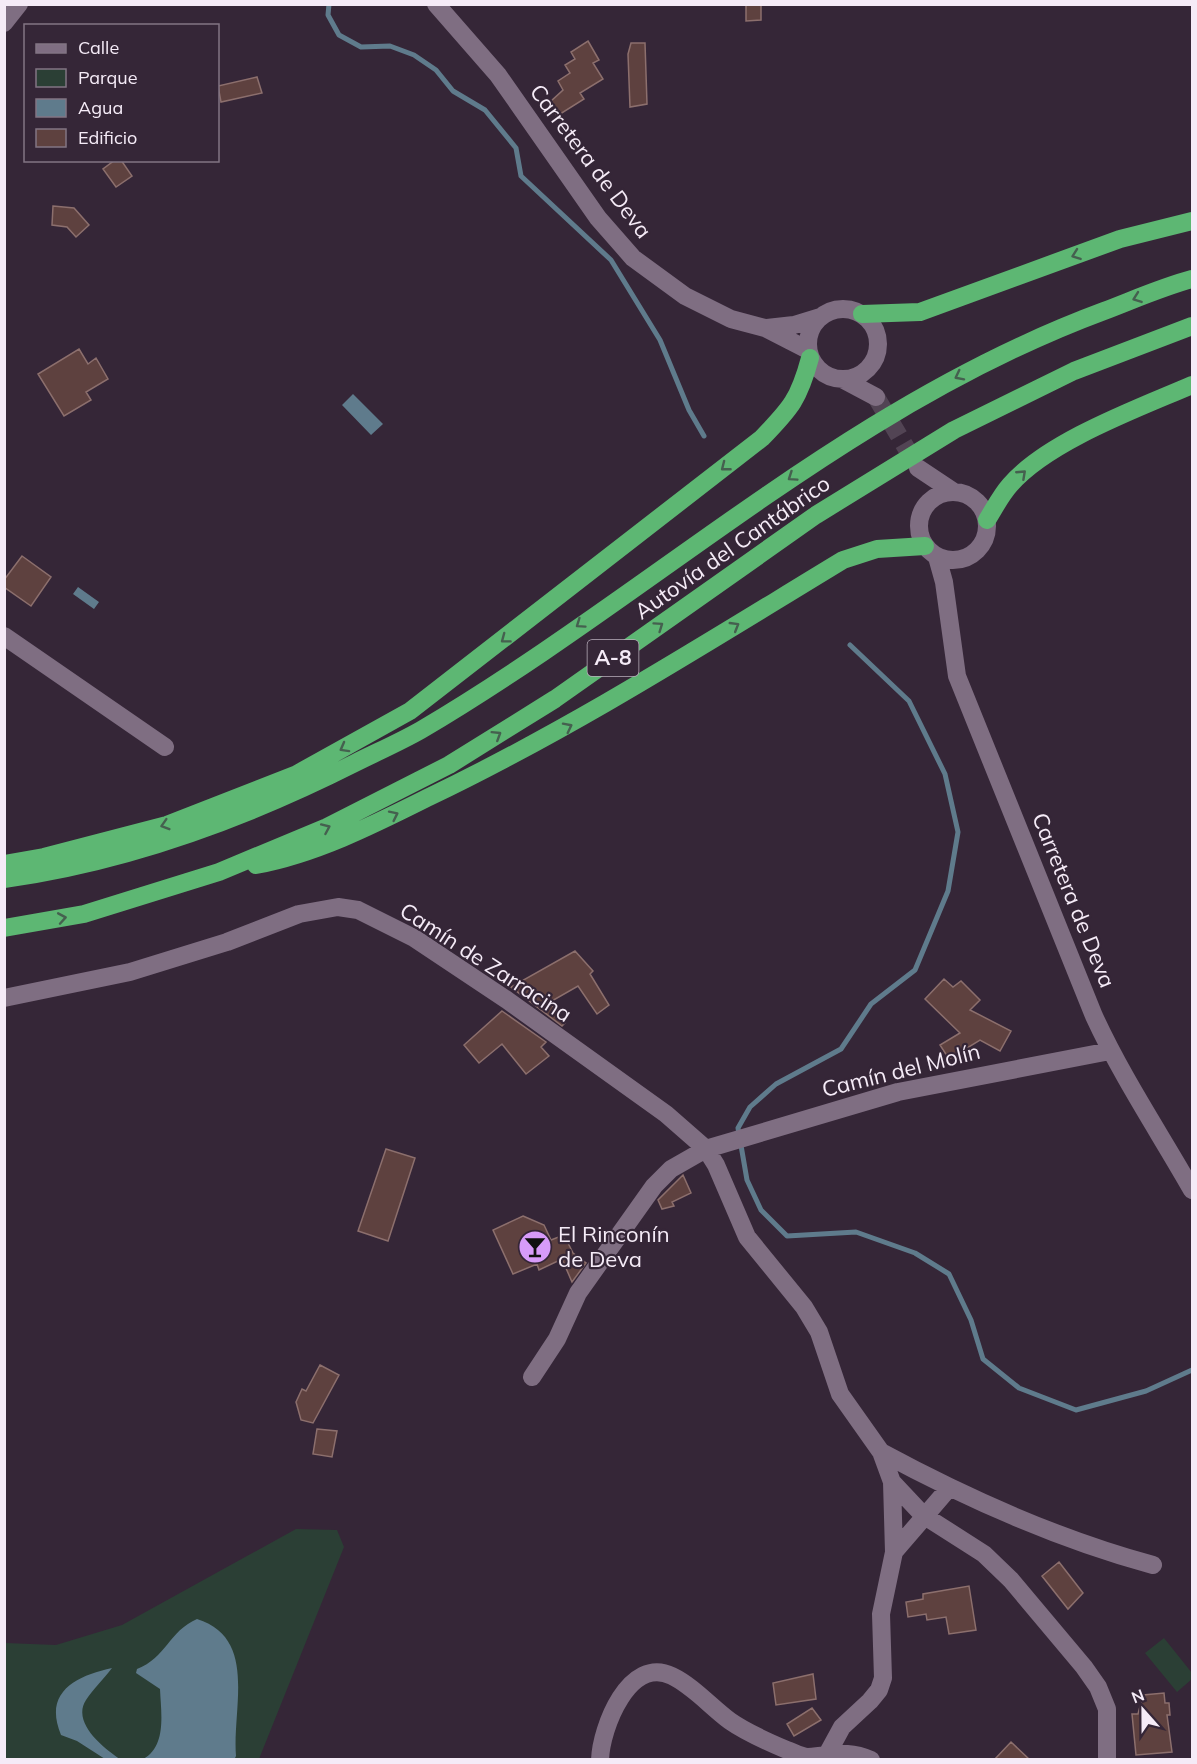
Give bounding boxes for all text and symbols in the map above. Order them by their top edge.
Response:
legend [24,24,219,162]
text: Calle [78,36,119,59]
text: Parque [78,66,137,89]
street label: Carretera de Deva [524,78,658,244]
text: Agua [78,96,123,119]
text: Edificio [78,126,137,149]
one-way arrow [1071,248,1082,260]
one-way arrow [1132,291,1143,304]
one-way arrow [954,369,965,380]
one-way arrow [721,459,732,470]
street label: Autovía del Cantábrico [629,469,835,625]
one-way arrow [788,470,799,481]
one-way arrow [1014,470,1025,481]
one-way arrow [576,617,587,628]
one-way arrow [652,622,663,633]
one-way arrow [729,622,739,634]
one-way arrow [501,632,512,643]
road number: A-8 [588,640,638,676]
one-way arrow [561,722,572,734]
one-way arrow [491,731,501,743]
one-way arrow [340,741,350,752]
street label: Carretera de Deva [1026,809,1122,991]
one-way arrow [387,810,398,822]
one-way arrow [160,818,171,830]
one-way arrow [319,823,330,835]
street label: Camín de Zarracina [395,896,577,1028]
one-way arrow [57,912,67,924]
street label: Camín del Molín [819,1037,983,1103]
place label: El Rinconín de Deva [558,1220,670,1273]
bar icon: El Rinconín de Deva [517,1229,553,1265]
north arrow [1113,1680,1173,1740]
text: N [1128,1684,1147,1707]

